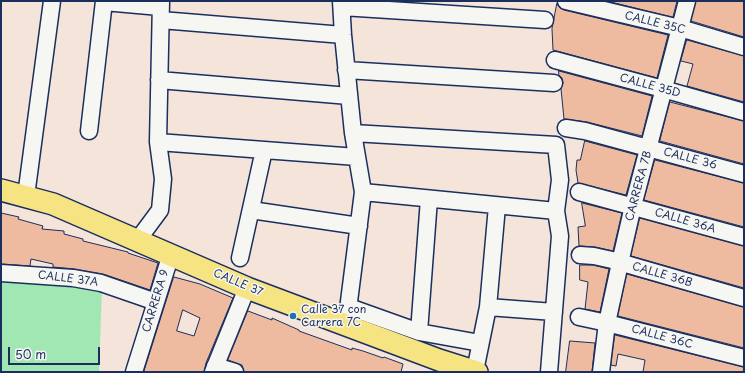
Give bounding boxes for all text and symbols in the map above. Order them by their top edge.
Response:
street label: CALLE 35C [623,9,687,37]
street label: CALLE 35D [618,72,682,100]
street label: CALLE 36 [662,146,718,172]
street label: CARRERA 7B [623,149,655,223]
street label: CALLE 36A [653,206,717,236]
street label: CALLE 36B [630,260,694,290]
street label: CALLE 37 [211,267,265,299]
street label: CARRERA 9 [140,268,172,334]
street label: CALLE 37A [37,269,99,289]
place label: Calle 37 con Carrera 7C [301,303,366,329]
marker: Calle 37 con Carrera 7C [288,311,298,321]
street label: CALLE 36C [630,322,694,352]
scale bar [10,339,102,365]
text: 50 m [15,345,46,363]

